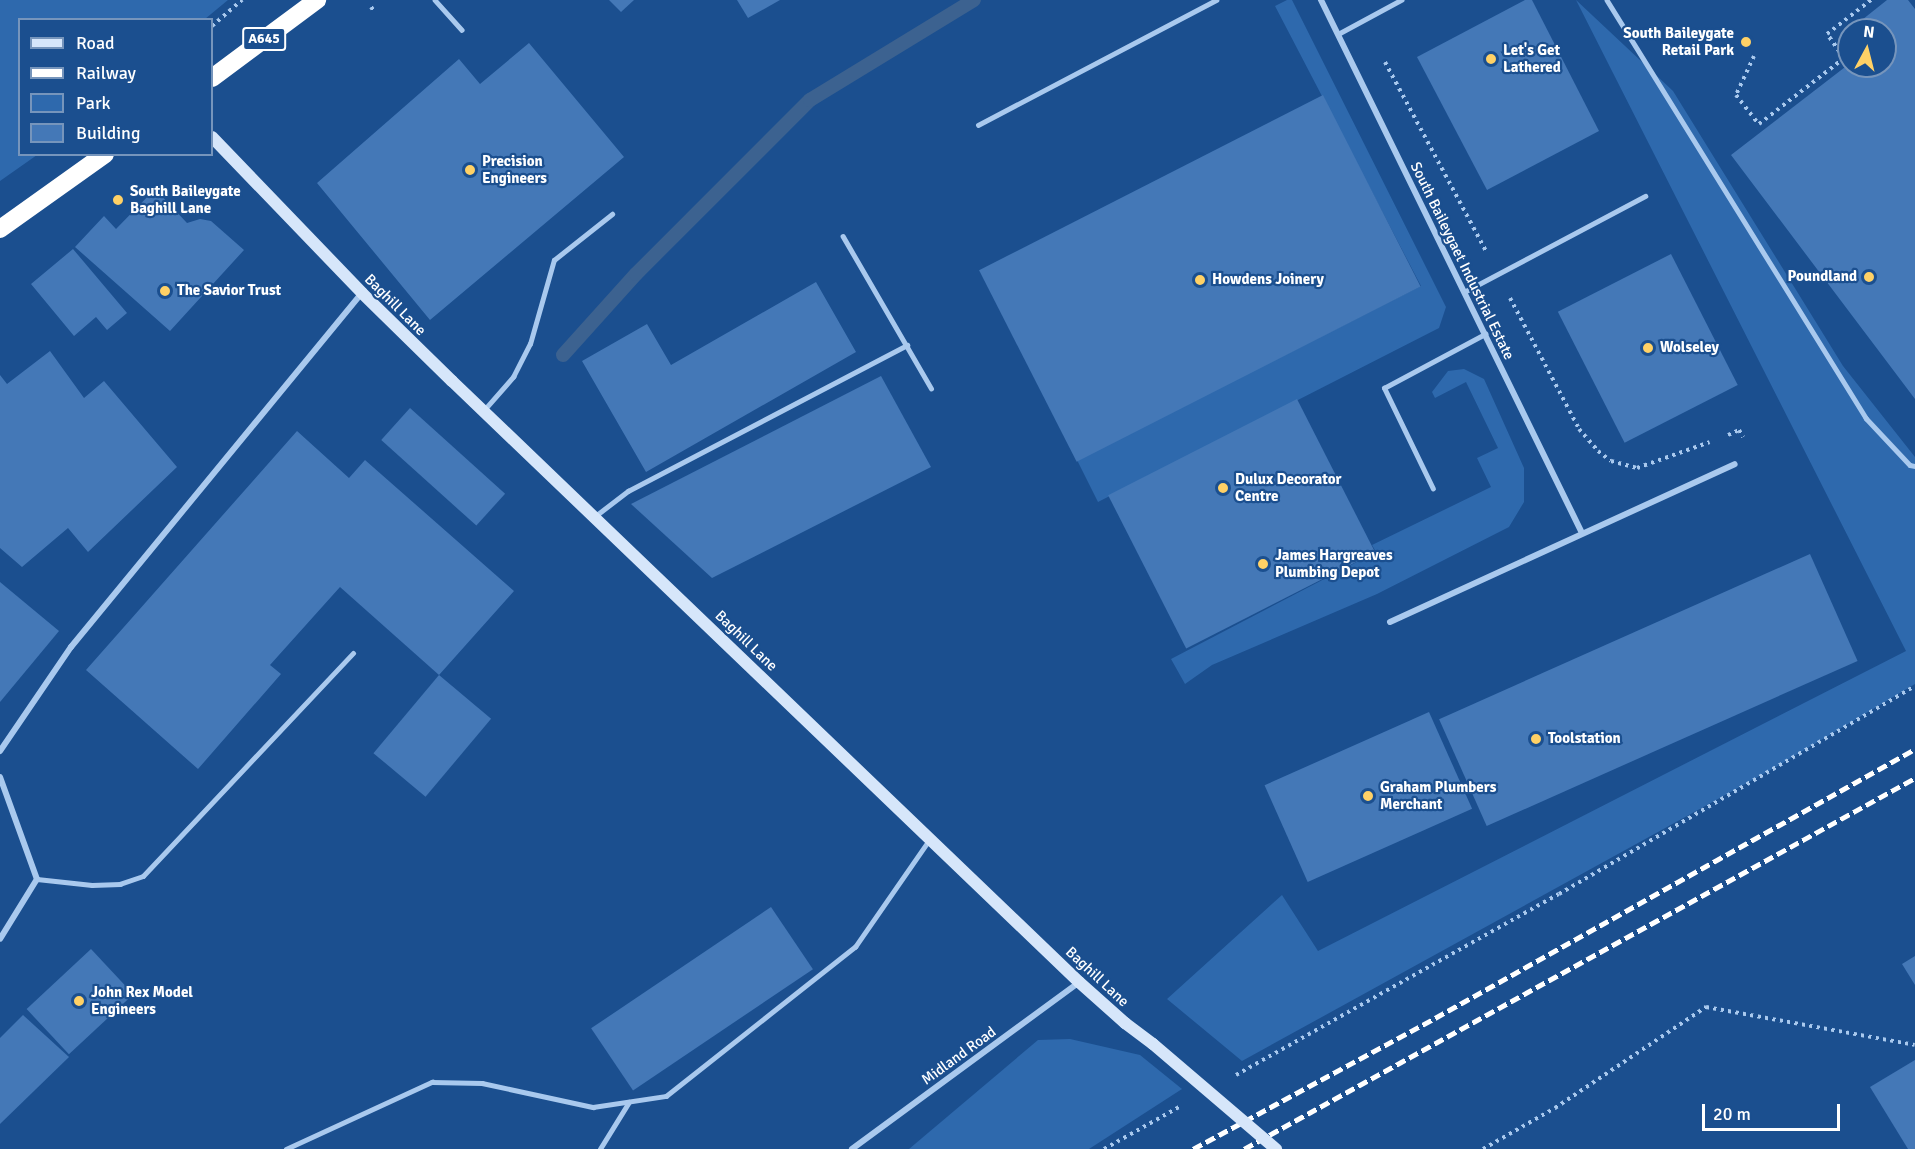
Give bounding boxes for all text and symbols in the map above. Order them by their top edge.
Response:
legend [18,18,213,156]
north arrow [1837,18,1897,78]
text: N [1862,22,1876,43]
place label: South Baileygate Retail Park [1623,24,1734,59]
road number: A645 [242,28,286,50]
text: Road [76,32,115,54]
marker: South Baileygate Retail Park [1739,35,1753,49]
place label: Let's Get Lathered [1503,41,1561,76]
marker: Let's Get Lathered [1484,52,1498,66]
text: Railway [76,62,136,84]
text: Park [76,92,111,114]
text: Building [76,122,140,144]
place label: Precision Engineers [482,152,547,187]
street label: South Baileygaet Industrial Estate [1406,159,1518,363]
marker: Precision Engineers [463,163,477,177]
place label: South Baileygate Baghill Lane [130,182,241,217]
marker: South Baileygate Baghill Lane [111,193,125,207]
place label: Poundland [1787,268,1857,286]
street label: Baghill Lane [360,270,430,340]
marker: Poundland [1862,270,1876,284]
place label: Howdens Joinery [1212,271,1324,289]
marker: Howdens Joinery [1193,273,1207,287]
place label: The Savior Trust [177,282,281,300]
marker: The Savior Trust [158,284,172,298]
place label: Wolseley [1660,339,1719,357]
marker: Wolseley [1641,341,1655,355]
place label: Dulux Decorator Centre [1235,470,1341,505]
marker: Dulux Decorator Centre [1216,481,1230,495]
place label: James Hargreaves Plumbing Depot [1275,546,1393,581]
marker: James Hargreaves Plumbing Depot [1256,557,1270,571]
street label: Baghill Lane [711,607,781,675]
place label: Toolstation [1548,730,1621,748]
marker: Toolstation [1529,732,1543,746]
place label: Graham Plumbers Merchant [1380,778,1496,813]
marker: Graham Plumbers Merchant [1361,789,1375,803]
street label: Baghill Lane [1062,943,1132,1011]
place label: John Rex Model Engineers [91,983,193,1018]
marker: John Rex Model Engineers [72,994,86,1008]
street label: Midland Road [918,1023,1000,1089]
scale bar [1705,1092,1843,1130]
text: 20 m [1713,1103,1751,1125]

